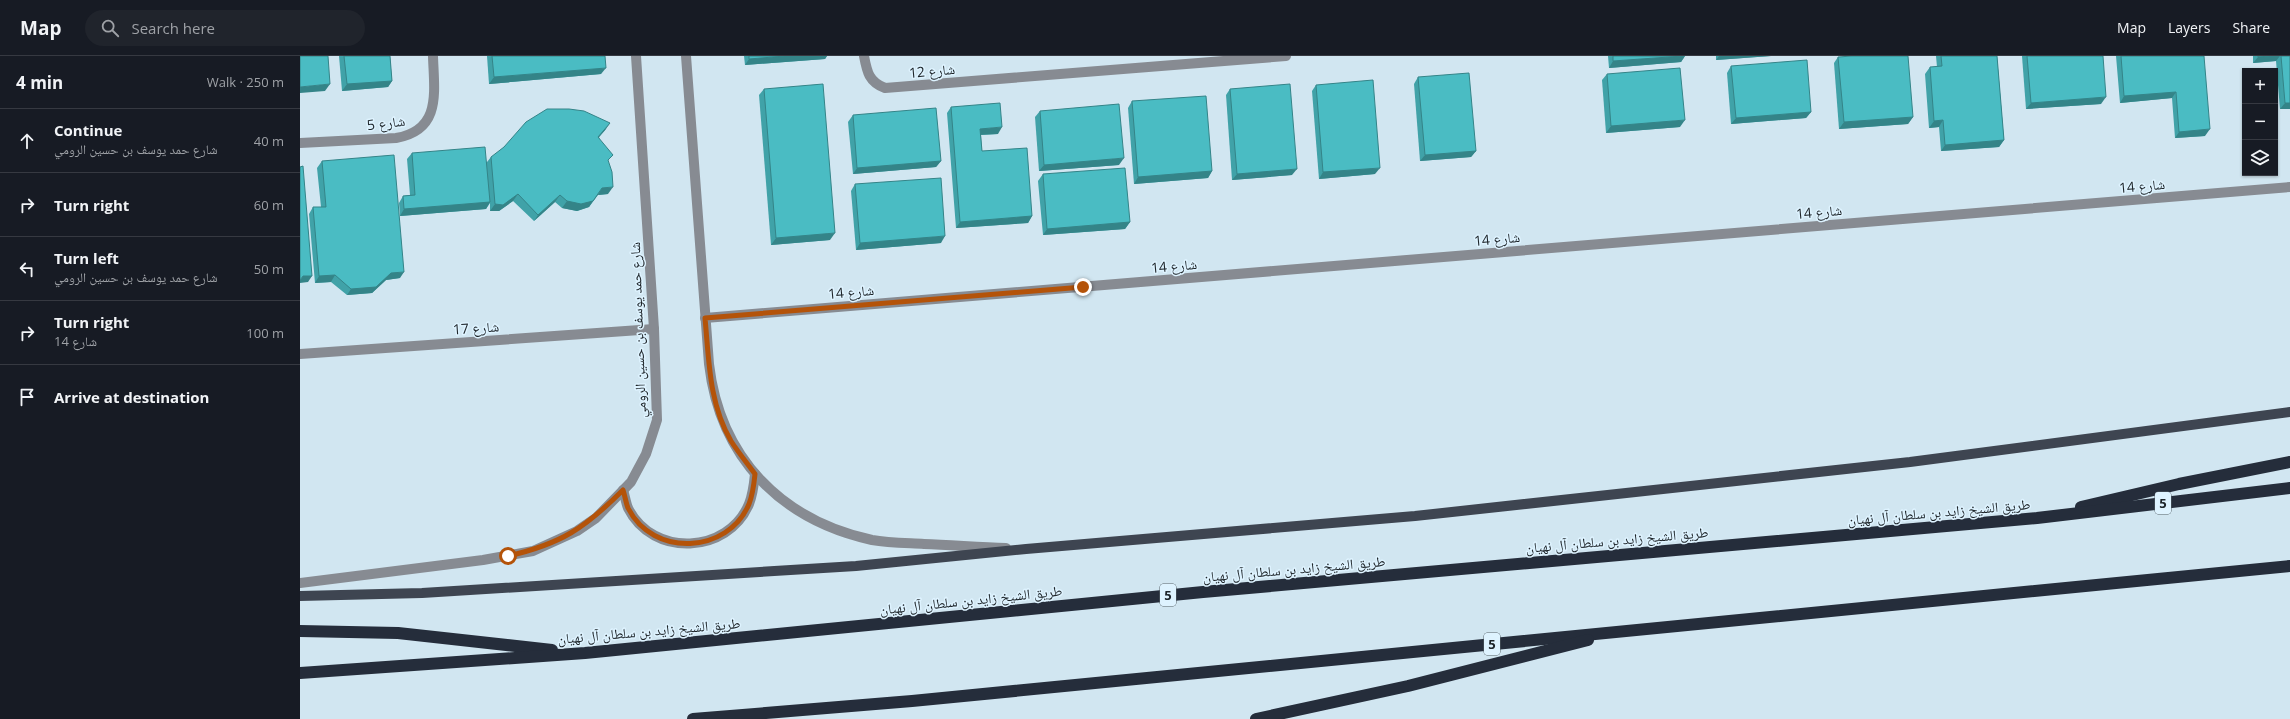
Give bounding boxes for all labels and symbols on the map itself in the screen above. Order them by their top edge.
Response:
street label: شارع 12 [908,59,956,83]
street label: شارع 5 [366,111,406,135]
street label: شارع 14 [2118,174,2166,198]
street label: شارع 14 [1795,200,1843,224]
street label: شارع 14 [1473,227,1521,251]
street label: شارع حمد يوسف بن حسين الرومي [625,242,653,418]
street label: شارع 14 [1150,254,1198,278]
route end [1074,278,1092,296]
street label: شارع 14 [827,280,875,304]
street label: شارع 17 [452,316,500,340]
road number: 5 [2155,492,2171,514]
street label: طريق الشيخ زايد بن سلطان آل نهيان [1847,494,2031,530]
street label: طريق الشيخ زايد بن سلطان آل نهيان [1525,522,1709,558]
route start [499,547,517,565]
street label: طريق الشيخ زايد بن سلطان آل نهيان [1202,551,1386,587]
street label: طريق الشيخ زايد بن سلطان آل نهيان [879,580,1063,620]
road number: 5 [1160,584,1176,606]
street label: طريق الشيخ زايد بن سلطان آل نهيان [557,613,741,649]
road number: 5 [1484,633,1500,655]

